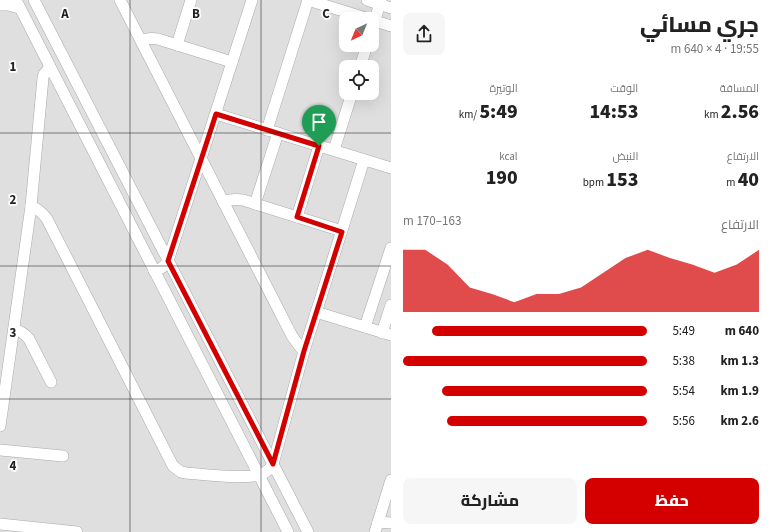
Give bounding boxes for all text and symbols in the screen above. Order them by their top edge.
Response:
text: A [60,5,69,23]
text: B [192,5,200,23]
text: C [322,5,330,23]
text: جري مسائي [640,9,759,41]
north arrow [339,12,379,52]
map controls [339,12,379,100]
button: share [403,13,445,55]
text: 19:55 · 4 × 640 m [671,40,759,58]
text: 1 [10,58,17,76]
button: locate [339,60,379,100]
text: الوتيرة [489,81,518,96]
text: الوقت [610,81,638,96]
text: المسافة [720,81,759,96]
text: 5:49 [479,98,518,126]
text: 14:53 [589,98,638,126]
text: 2.56 [721,98,759,126]
pin [302,105,336,146]
text: /km [459,107,479,122]
text: km [704,107,721,122]
icon: arrive [308,111,330,133]
text: kcal [499,149,518,164]
text: النبض [612,149,638,164]
text: الارتفاع [727,149,759,164]
text: 190 [486,164,518,192]
text: 153 [606,166,638,194]
text: 40 [738,166,759,194]
text: bpm [583,175,606,190]
text: m [726,175,738,190]
text: 2 [10,191,17,209]
text: 163–170 m [403,212,461,230]
text: الارتفاع [721,216,759,234]
text: 5:49 [672,322,695,340]
text: 640 m [725,322,759,340]
text: 3 [10,324,17,342]
text: 5:38 [672,352,695,370]
text: 1.3 km [720,352,759,370]
text: 5:54 [672,382,695,400]
text: 1.9 km [720,382,759,400]
text: 5:56 [672,412,695,430]
text: 2.6 km [720,412,759,430]
text: 4 [10,457,17,475]
button: مشاركة [403,478,577,524]
button: حفظ [585,478,759,524]

